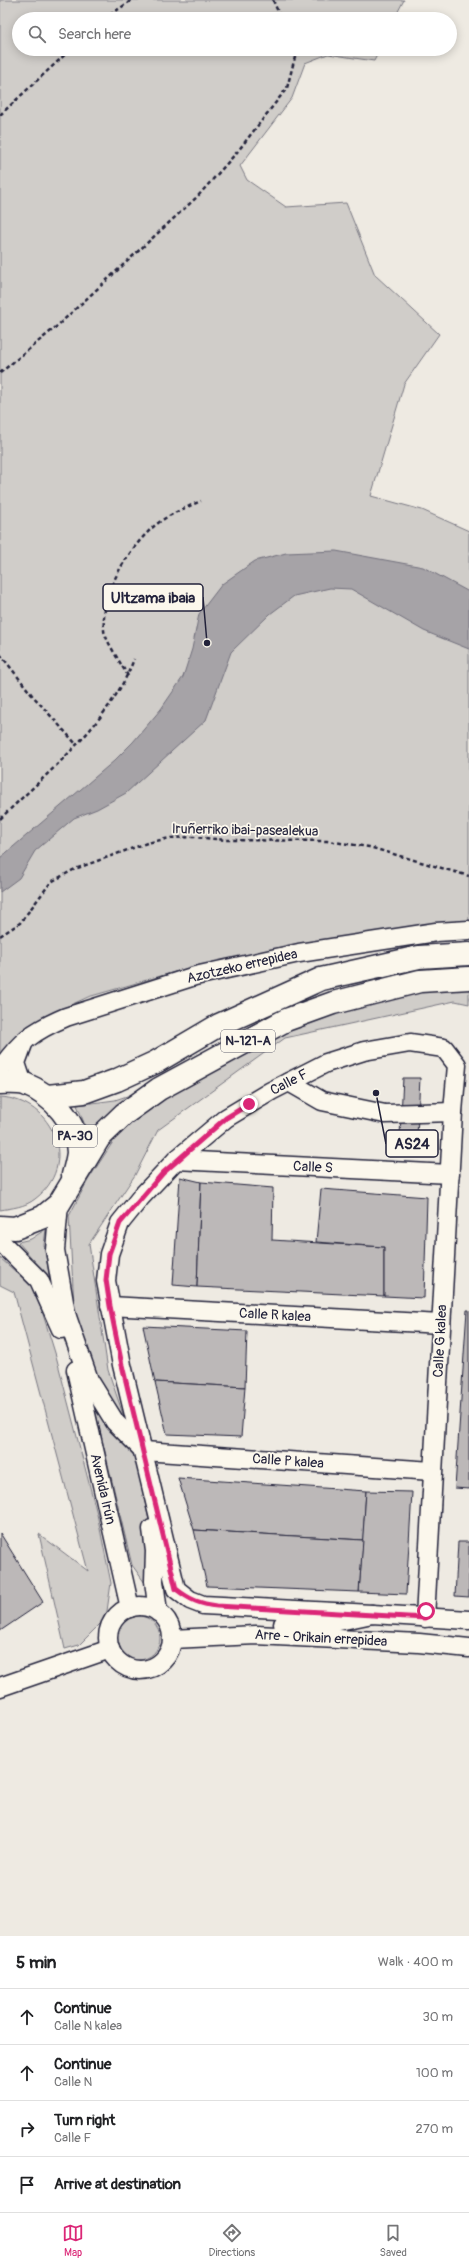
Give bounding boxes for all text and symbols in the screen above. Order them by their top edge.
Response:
search box [12,12,457,56]
icon: search [26,23,48,45]
text: Search here [58,25,131,44]
callout: Ultzama ibaia [103,584,203,611]
text: Ultzama ibaia [111,589,195,608]
street label: Iruñerriko ibai-pasealekua [172,820,318,840]
street label: Azotzeko errepidea [185,945,299,987]
road number: N-121-A [221,1030,275,1052]
street label: Calle F [267,1065,311,1099]
route end [240,1095,258,1113]
road number: PA-30 [53,1125,97,1147]
callout: AS24 [386,1130,438,1157]
text: AS24 [394,1135,430,1154]
street label: Calle S [293,1157,333,1177]
street label: Calle G kalea [430,1304,450,1378]
street label: Calle R kalea [239,1305,311,1325]
street label: Calle P kalea [252,1450,324,1472]
street label: Avenida Irún [87,1452,119,1526]
route start [417,1602,435,1620]
street label: Arre - Orikain errepidea [254,1626,388,1650]
text: 5 min [16,1952,56,1973]
text: Walk · 400 m [378,1954,453,1970]
text: Continue [54,1999,112,2018]
icon: ahead [16,2006,38,2028]
text: 30 m [423,2009,453,2025]
text: Calle N kalea [54,2018,122,2034]
text: Continue [54,2055,112,2074]
icon: ahead [16,2062,38,2084]
text: 100 m [416,2065,453,2081]
text: Calle N [54,2074,92,2090]
text: Turn right [54,2111,115,2130]
icon: right [16,2118,38,2140]
text: 270 m [416,2121,453,2137]
text: Calle F [54,2130,91,2146]
icon: arrive [16,2174,38,2196]
text: Arrive at destination [54,2175,181,2194]
tab: Map [62,2222,84,2259]
tab: Directions [208,2222,255,2259]
tab: Saved [380,2222,407,2259]

